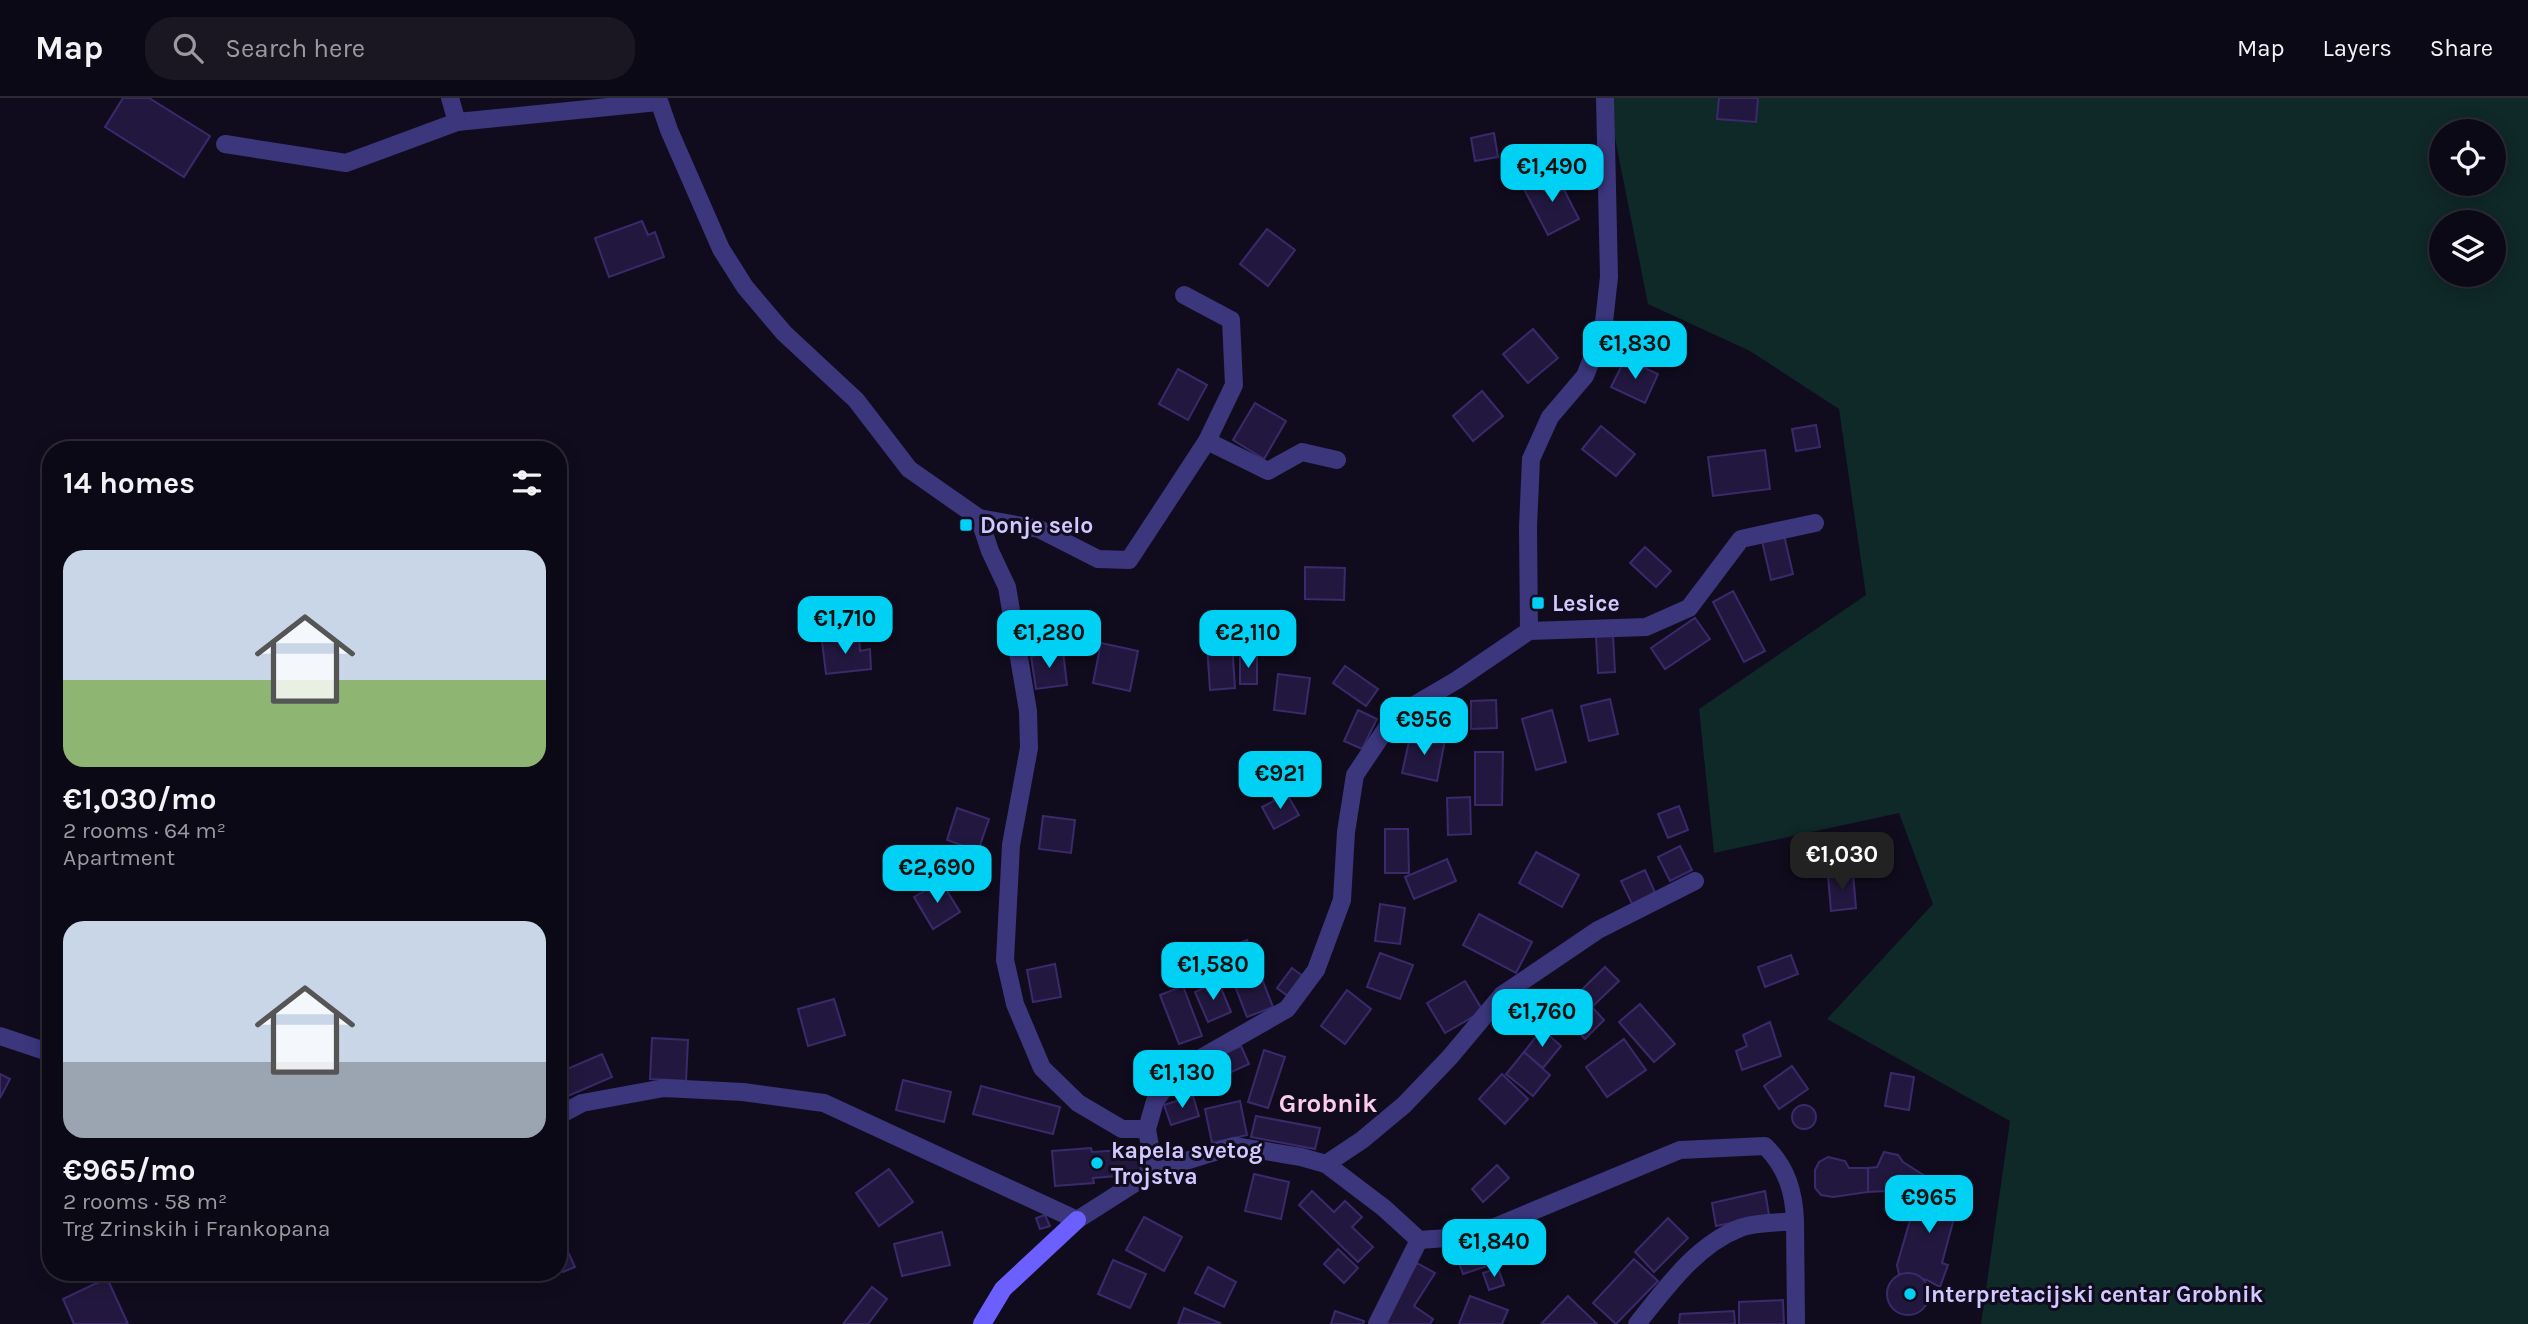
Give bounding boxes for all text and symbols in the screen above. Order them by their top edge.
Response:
search box [145,17,635,80]
text: Map [35,29,103,67]
icon: search [169,29,207,67]
text: Search here [225,33,365,64]
text: Map [2237,34,2285,62]
text: Layers [2323,34,2392,62]
text: Share [2430,34,2493,62]
map controls [2429,119,2506,287]
button: locate [2429,119,2506,196]
pin: €1,490 [1495,144,1609,204]
text: €1,490 [1517,153,1587,180]
button: layers [2429,210,2506,287]
pin: €1,830 [1578,322,1692,381]
text: €1,830 [1599,330,1671,357]
icon: filters [508,464,546,502]
text: 14 homes [63,465,195,501]
place label: Donje selo [980,512,1093,539]
marker: Donje selo [958,517,974,533]
place label: Lesice [1552,590,1620,617]
marker: Lesice [1530,595,1546,611]
icon: home [242,596,368,722]
pin: €1,710 [788,596,902,656]
text: €1,710 [814,605,876,632]
pin: €1,280 [992,610,1106,670]
pin: €2,110 [1191,610,1305,670]
text: €1,280 [1013,619,1085,646]
text: €2,110 [1215,619,1281,646]
pin: €956 [1383,698,1465,757]
text: €956 [1396,706,1452,733]
pin: €921 [1239,752,1321,811]
text: €921 [1255,760,1305,787]
text: €1,030/mo [63,781,217,817]
text: 2 rooms · 64 m² [63,817,226,844]
pin: €1,030 [1785,832,1899,892]
text: €1,030 [1806,841,1878,868]
text: Apartment [63,844,175,871]
pin: €2,690 [880,846,994,905]
text: €2,690 [899,854,975,881]
pin: €1,580 [1156,942,1270,1002]
text: €1,580 [1177,951,1249,978]
icon: home [242,967,368,1093]
pin: €1,760 [1485,990,1599,1049]
text: €1,760 [1508,998,1576,1025]
pin: €1,130 [1125,1051,1239,1110]
text: €1,130 [1149,1059,1215,1086]
district label: Grobnik [1279,1088,1377,1119]
place label: kapela svetog Trojstva [1111,1137,1262,1190]
text: €965/mo [63,1152,196,1188]
marker: kapela svetog Trojstva [1089,1155,1105,1171]
pin: €965 [1888,1176,1970,1235]
text: €965 [1901,1184,1957,1211]
text: 2 rooms · 58 m² [63,1188,227,1215]
text: Trg Zrinskih i Frankopana [63,1215,331,1242]
pin: €1,840 [1437,1220,1551,1279]
text: €1,840 [1458,1228,1530,1255]
place label: Interpretacijski centar Grobnik [1924,1281,2264,1308]
marker: Interpretacijski centar Grobnik [1902,1286,1918,1302]

